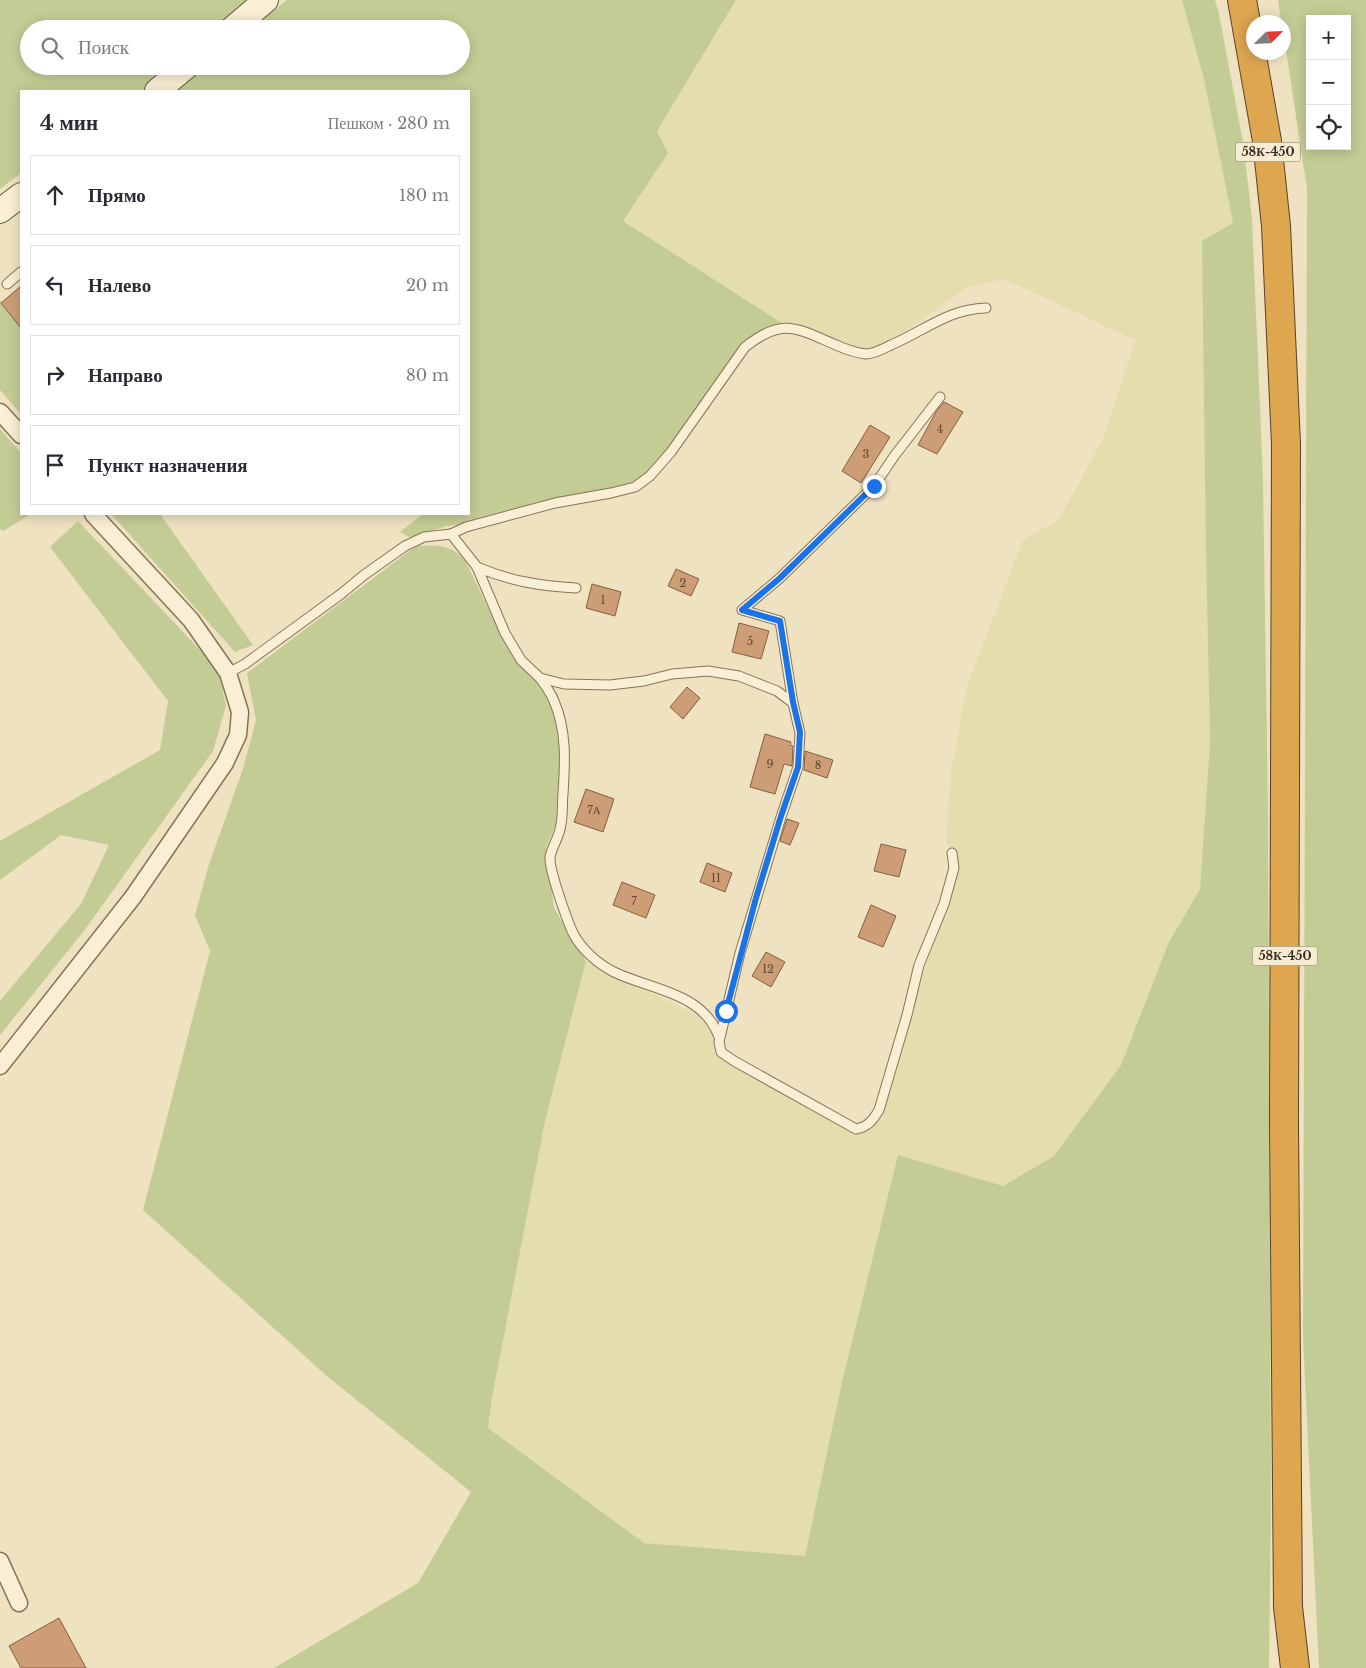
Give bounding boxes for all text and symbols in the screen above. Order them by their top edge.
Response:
north arrow [1246,15,1291,60]
map controls [1306,15,1351,150]
button: + [1306,15,1351,60]
search box [20,20,470,75]
icon: search [38,34,66,62]
text: Поиск [78,36,129,59]
button: − [1306,60,1351,105]
button: locate [1306,105,1351,150]
text: 4 мин [40,110,98,136]
text: Пешком · 280 m [328,113,450,133]
road number: 58К-450 [1236,142,1300,162]
icon: ahead [41,181,69,209]
text: Прямо [88,184,146,207]
text: 180 m [399,185,449,205]
icon: left [41,271,69,299]
text: Налево [88,274,151,297]
text: 20 m [406,275,449,295]
icon: right [41,361,69,389]
text: Направо [88,364,163,387]
text: 80 m [406,365,449,385]
house number: 4 [937,422,943,436]
house number: 3 [863,447,870,461]
icon: arrive [41,451,69,479]
text: Пункт назначения [88,454,248,477]
route end [863,475,886,498]
house number: 2 [680,576,687,590]
house number: 1 [601,593,606,607]
house number: 5 [747,634,753,648]
house number: 9 [766,757,774,771]
house number: 8 [815,758,821,772]
house number: 7А [587,803,601,817]
house number: 11 [711,871,721,885]
house number: 7 [631,894,637,908]
road number: 58К-450 [1252,946,1318,966]
house number: 12 [762,962,774,976]
route start [715,1000,738,1023]

